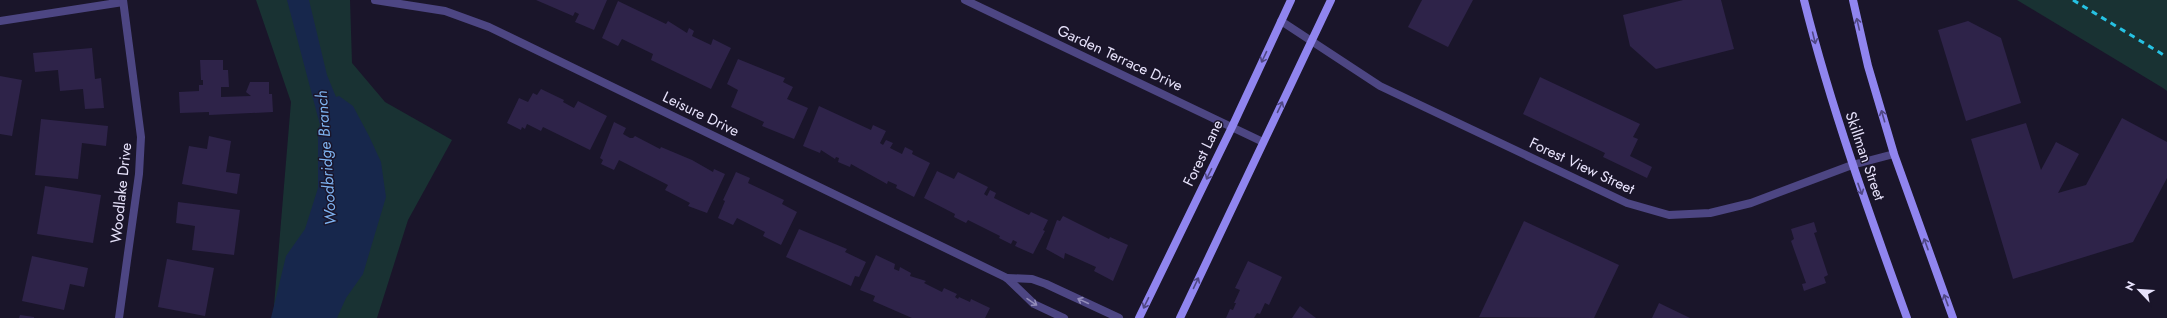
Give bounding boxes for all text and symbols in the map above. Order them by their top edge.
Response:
one-way arrow [1854,18,1862,31]
street label: Garden Terrace Drive [1054,19,1187,97]
one-way arrow [1810,31,1818,44]
one-way arrow [1260,50,1267,62]
street label: Leisure Drive [659,86,743,142]
water label: Woodbridge Branch [310,90,342,226]
one-way arrow [1277,101,1284,113]
street label: Skillman Street [1840,109,1891,204]
one-way arrow [1879,110,1886,123]
street label: Forest Lane [1177,116,1229,190]
street label: Forest View Street [1526,132,1639,200]
street label: Woodlake Drive [105,141,137,244]
one-way arrow [1205,168,1212,180]
one-way arrow [1857,182,1865,194]
one-way arrow [1922,239,1930,251]
north arrow [2119,270,2159,310]
one-way arrow [1193,277,1200,289]
text: N [2121,278,2139,293]
one-way arrow [1942,293,1949,306]
one-way arrow [1078,297,1090,304]
one-way arrow [1142,297,1149,309]
one-way arrow [1027,298,1038,306]

